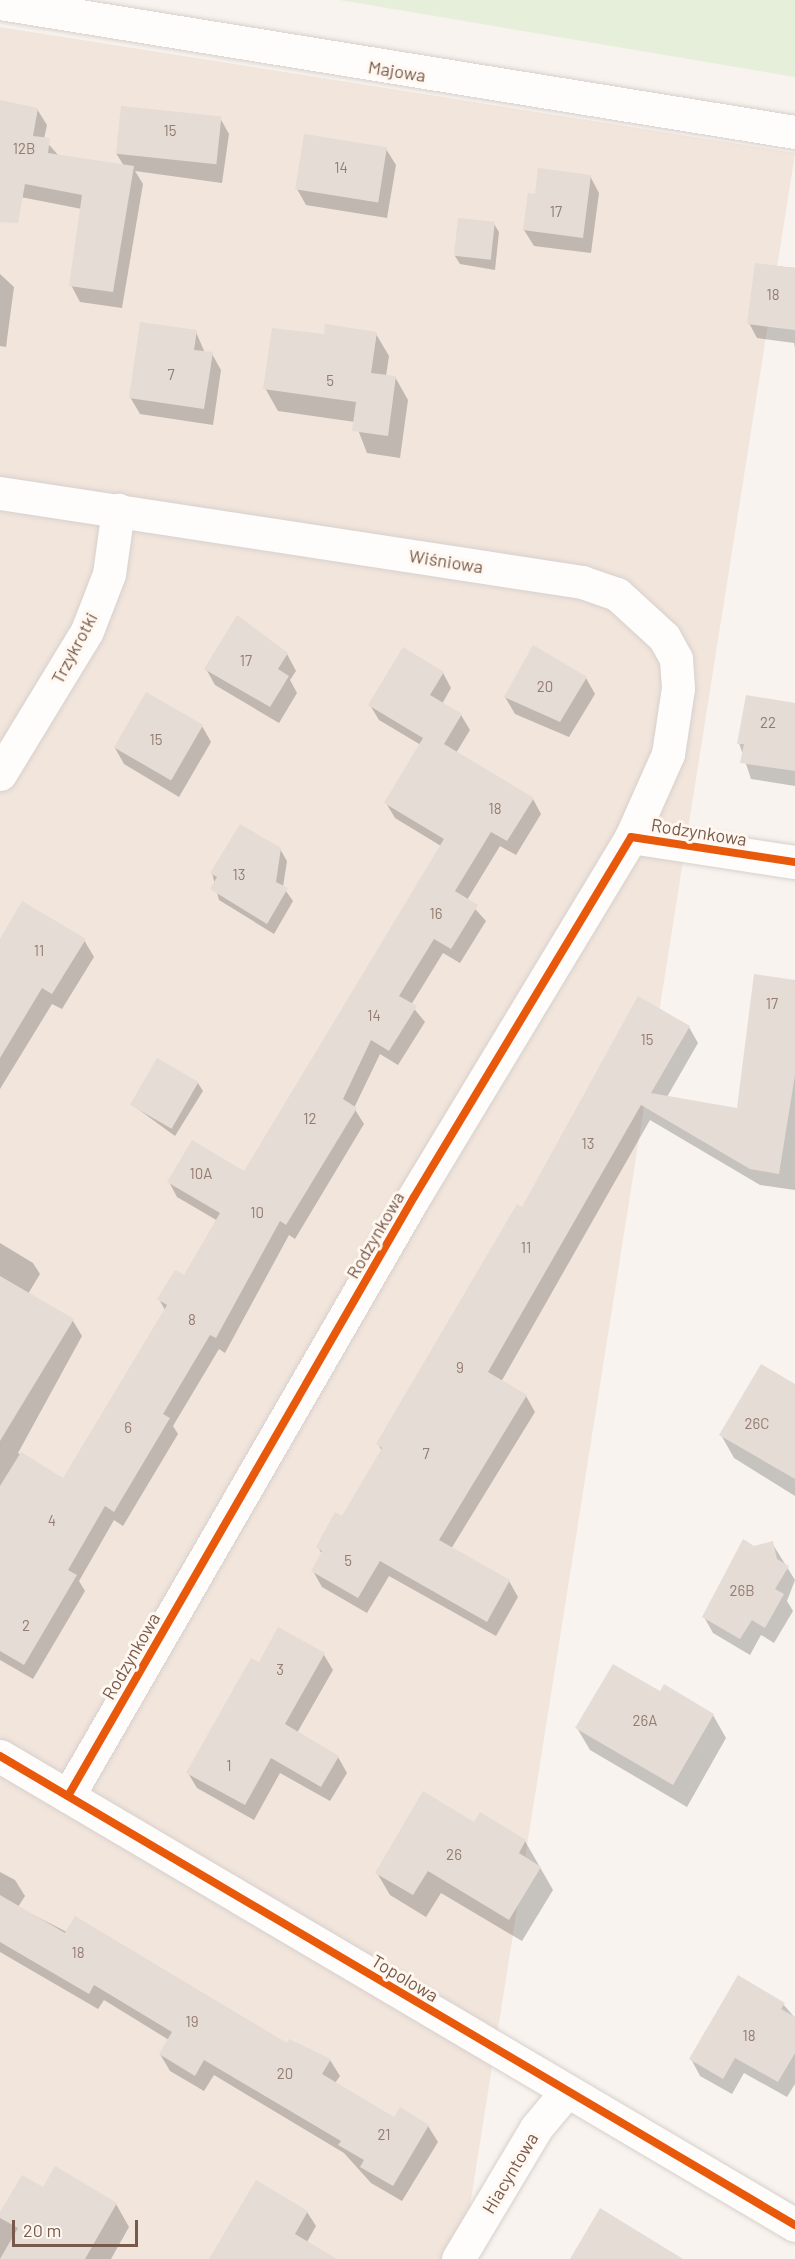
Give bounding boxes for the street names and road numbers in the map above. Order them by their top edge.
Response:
street label: Majowa [367,56,427,86]
street label: Wiśniowa [407,544,485,578]
street label: Trzykrotki [46,609,102,687]
street label: Rodzynkowa [650,814,748,850]
street label: Rodzynkowa [341,1188,409,1282]
street label: Rodzynkowa [97,1609,165,1703]
street label: Topolowa [368,1950,442,2006]
street label: Hiacyntowa [477,2129,543,2217]

